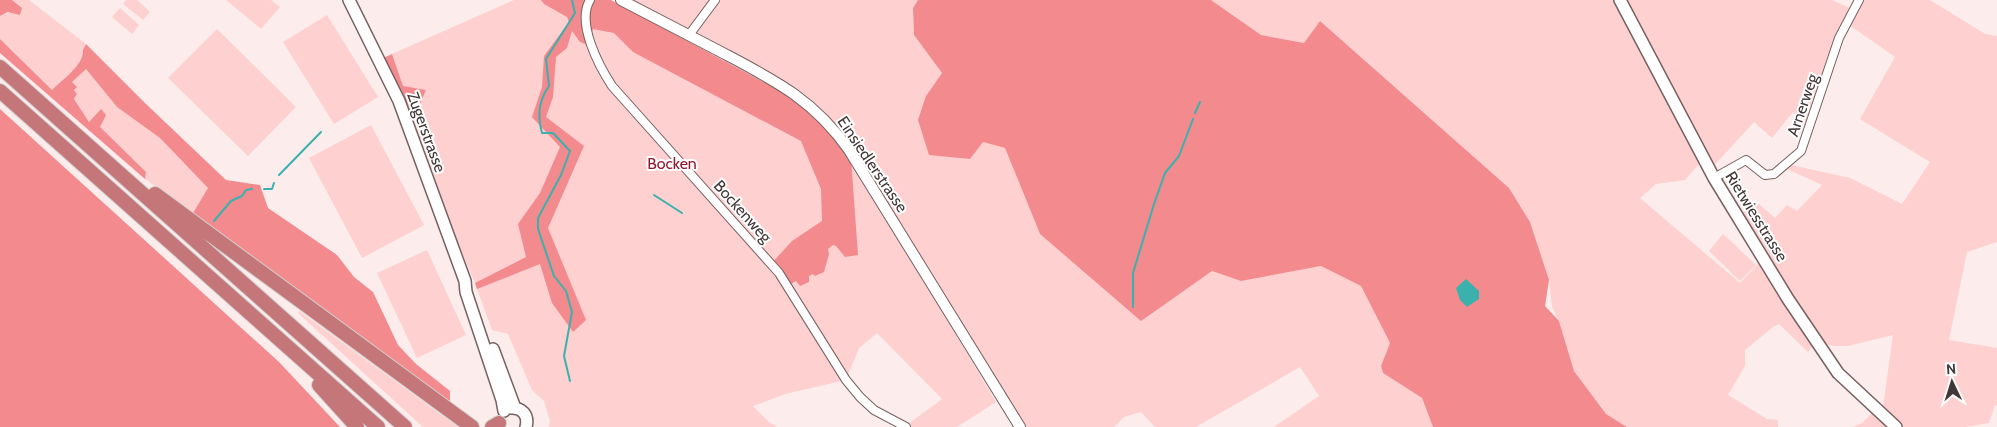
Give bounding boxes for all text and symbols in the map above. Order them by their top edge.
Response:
street label: Arnerweg [1783,70,1822,139]
street label: Zugerstrasse [403,89,450,175]
street label: Einsiedlerstrasse [833,113,912,216]
park label: Bocken [647,154,697,173]
street label: Rietwiesstrasse [1721,168,1792,265]
street label: Bockenweg [710,176,776,247]
north arrow [1927,357,1977,407]
text: N [1946,360,1957,378]

